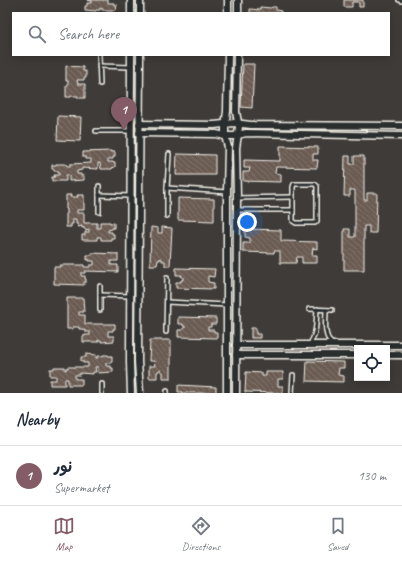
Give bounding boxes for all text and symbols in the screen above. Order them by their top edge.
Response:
search box [12,12,390,56]
icon: search [26,23,48,45]
text: Search here [58,25,119,44]
pin: 1 [111,97,137,130]
your location [237,212,257,232]
map controls [354,345,390,381]
button: locate [354,345,390,381]
text: Nearby [16,409,59,430]
text: نور [54,458,72,477]
text: 1 [26,468,32,484]
text: 130 m [358,468,386,484]
text: Supermarket [54,480,109,496]
tab: Map [53,515,75,553]
tab: Directions [182,515,220,553]
tab: Saved [327,515,349,553]

